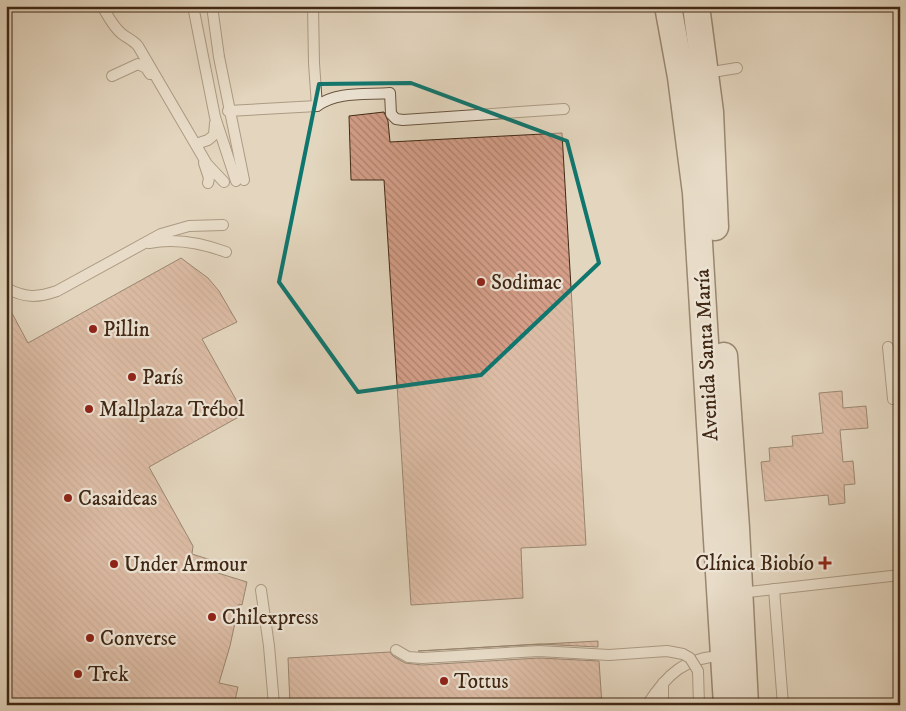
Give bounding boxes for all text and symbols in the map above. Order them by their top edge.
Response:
street label: Avenida Santa María [690,268,724,442]
place label: Sodimac [491,270,562,296]
marker: Sodimac [475,276,487,288]
place label: Pillin [103,317,150,343]
marker: Pillin [87,323,99,335]
place label: París [142,365,183,391]
marker: París [126,371,138,383]
place label: Mallplaza Trébol [99,397,245,423]
marker: Mallplaza Trébol [83,403,95,415]
place label: Casaideas [78,486,157,512]
marker: Casaideas [62,492,74,504]
place label: Clínica Biobío [695,551,814,577]
place label: Under Armour [124,552,247,578]
marker: Clínica Biobío [818,556,832,570]
marker: Under Armour [108,558,120,570]
place label: Chilexpress [222,605,319,631]
marker: Chilexpress [206,611,218,623]
place label: Converse [100,626,177,652]
marker: Converse [84,632,96,644]
place label: Trek [88,662,129,688]
marker: Trek [72,668,84,680]
place label: Tottus [454,669,509,695]
marker: Tottus [438,675,450,687]

